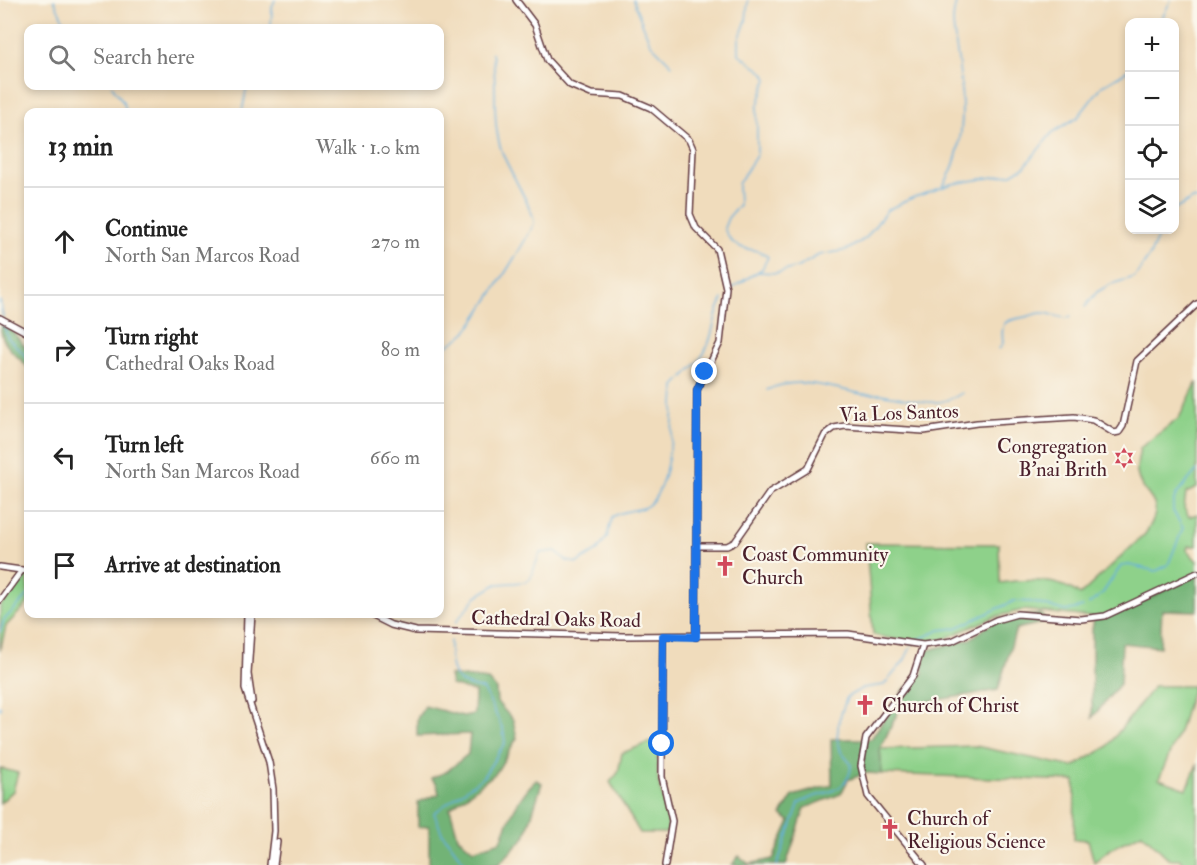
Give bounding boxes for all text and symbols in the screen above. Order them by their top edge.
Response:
map controls [1125,18,1179,234]
button: + [1125,18,1179,72]
search box [24,24,444,90]
icon: search [45,41,78,74]
text: Search here [93,43,195,71]
button: − [1125,72,1179,126]
button: locate [1125,126,1179,180]
text: 13 min [48,131,113,163]
text: Walk · 1.0 km [316,135,420,160]
button: layers [1125,180,1179,234]
text: Continue [105,215,188,243]
icon: ahead [48,225,81,258]
text: 270 m [371,229,420,254]
text: North San Marcos Road [105,243,300,268]
text: Turn right [105,323,198,351]
icon: right [48,333,81,366]
text: 80 m [381,337,420,362]
text: Cathedral Oaks Road [105,351,275,376]
route end [691,358,717,384]
street label: Via Los Santos [839,398,959,428]
text: Turn left [105,431,184,459]
place label: Congregation B'nai Brith [997,434,1108,482]
icon: left [48,441,81,474]
text: 660 m [370,445,420,470]
synagogue icon: Congregation B'nai Brith [1112,446,1136,470]
text: North San Marcos Road [105,459,300,484]
place label: Coast Community Church [742,542,890,590]
icon: arrive [48,549,81,582]
text: Arrive at destination [105,551,281,579]
church icon: Coast Community Church [713,554,737,578]
street label: Cathedral Oaks Road [471,605,641,633]
church icon: Church of Christ [853,693,877,717]
place label: Church of Christ [882,693,1020,718]
route start [648,730,674,756]
place label: Church of Religious Science [907,806,1046,854]
church icon: Church of Religious Science [878,817,902,841]

